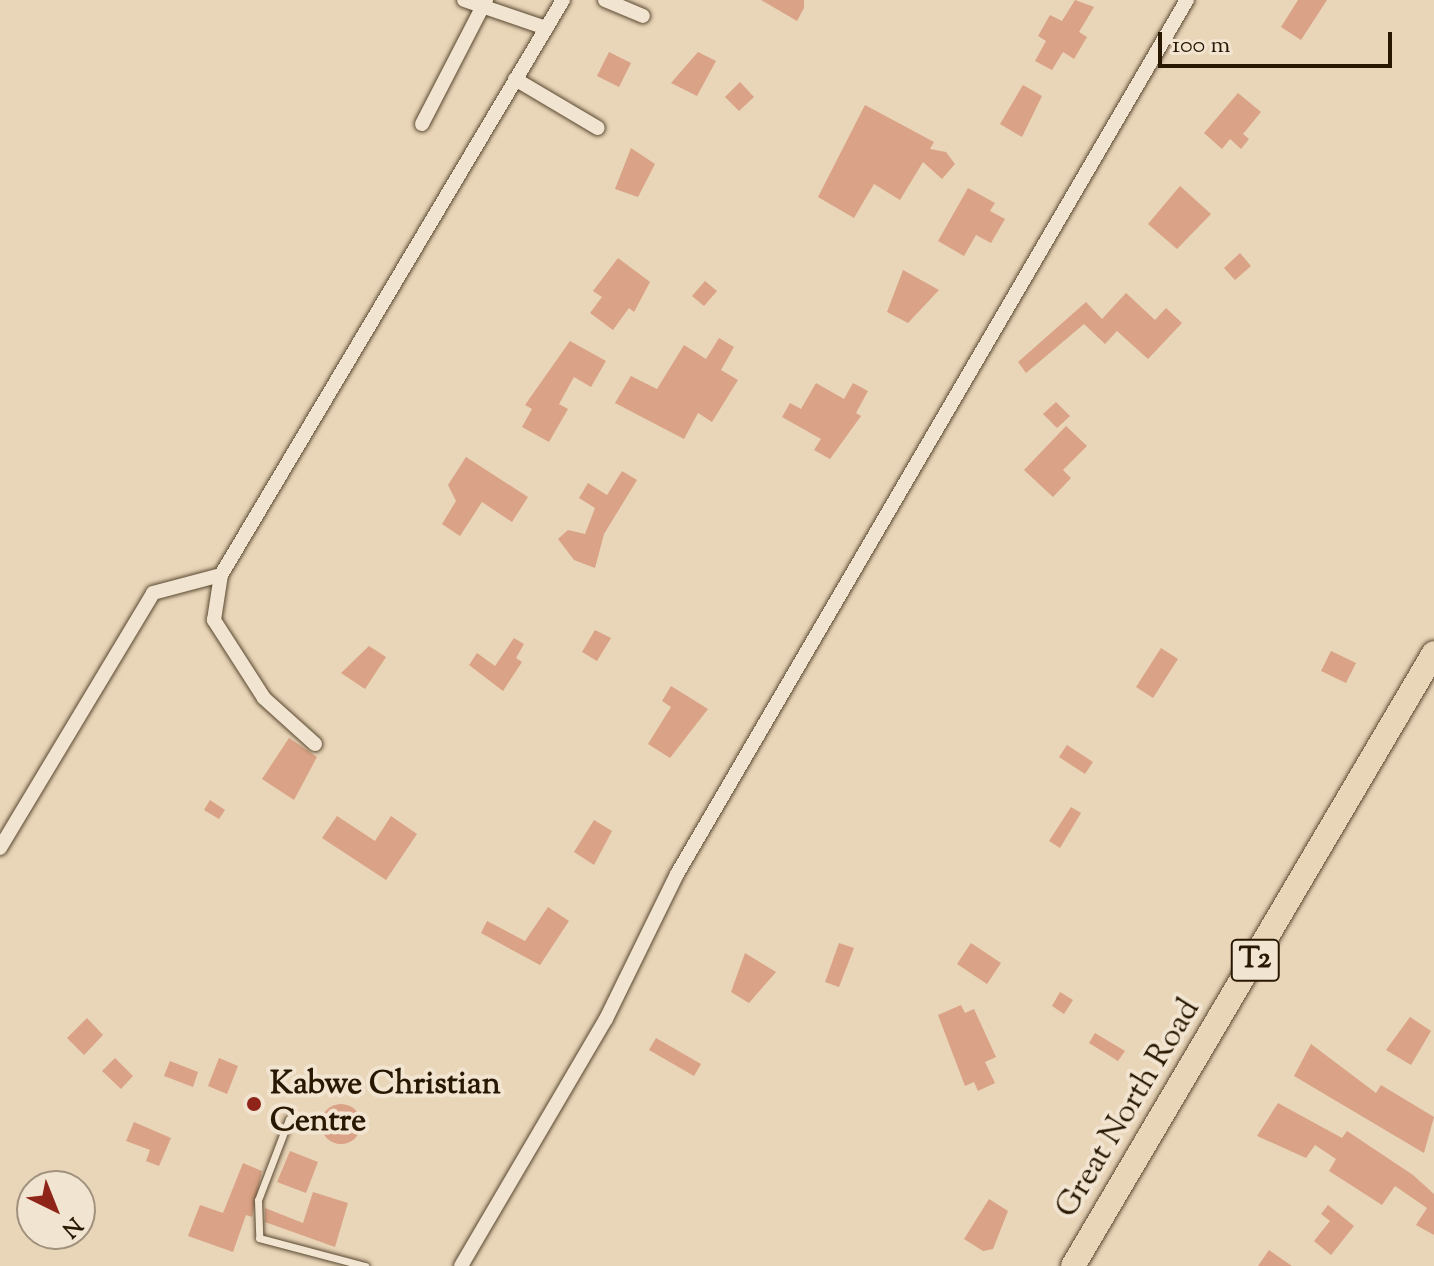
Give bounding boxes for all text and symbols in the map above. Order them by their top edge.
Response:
scale bar [1162,16,1396,66]
text: 100 m [1172,29,1230,63]
road number: T2 [1229,934,1281,986]
street label: Great North Road [1049,993,1209,1225]
place label: Kabwe Christian Centre [270,1067,501,1142]
marker: Kabwe Christian Centre [245,1095,263,1113]
north arrow [16,1170,96,1250]
text: N [54,1208,88,1244]

